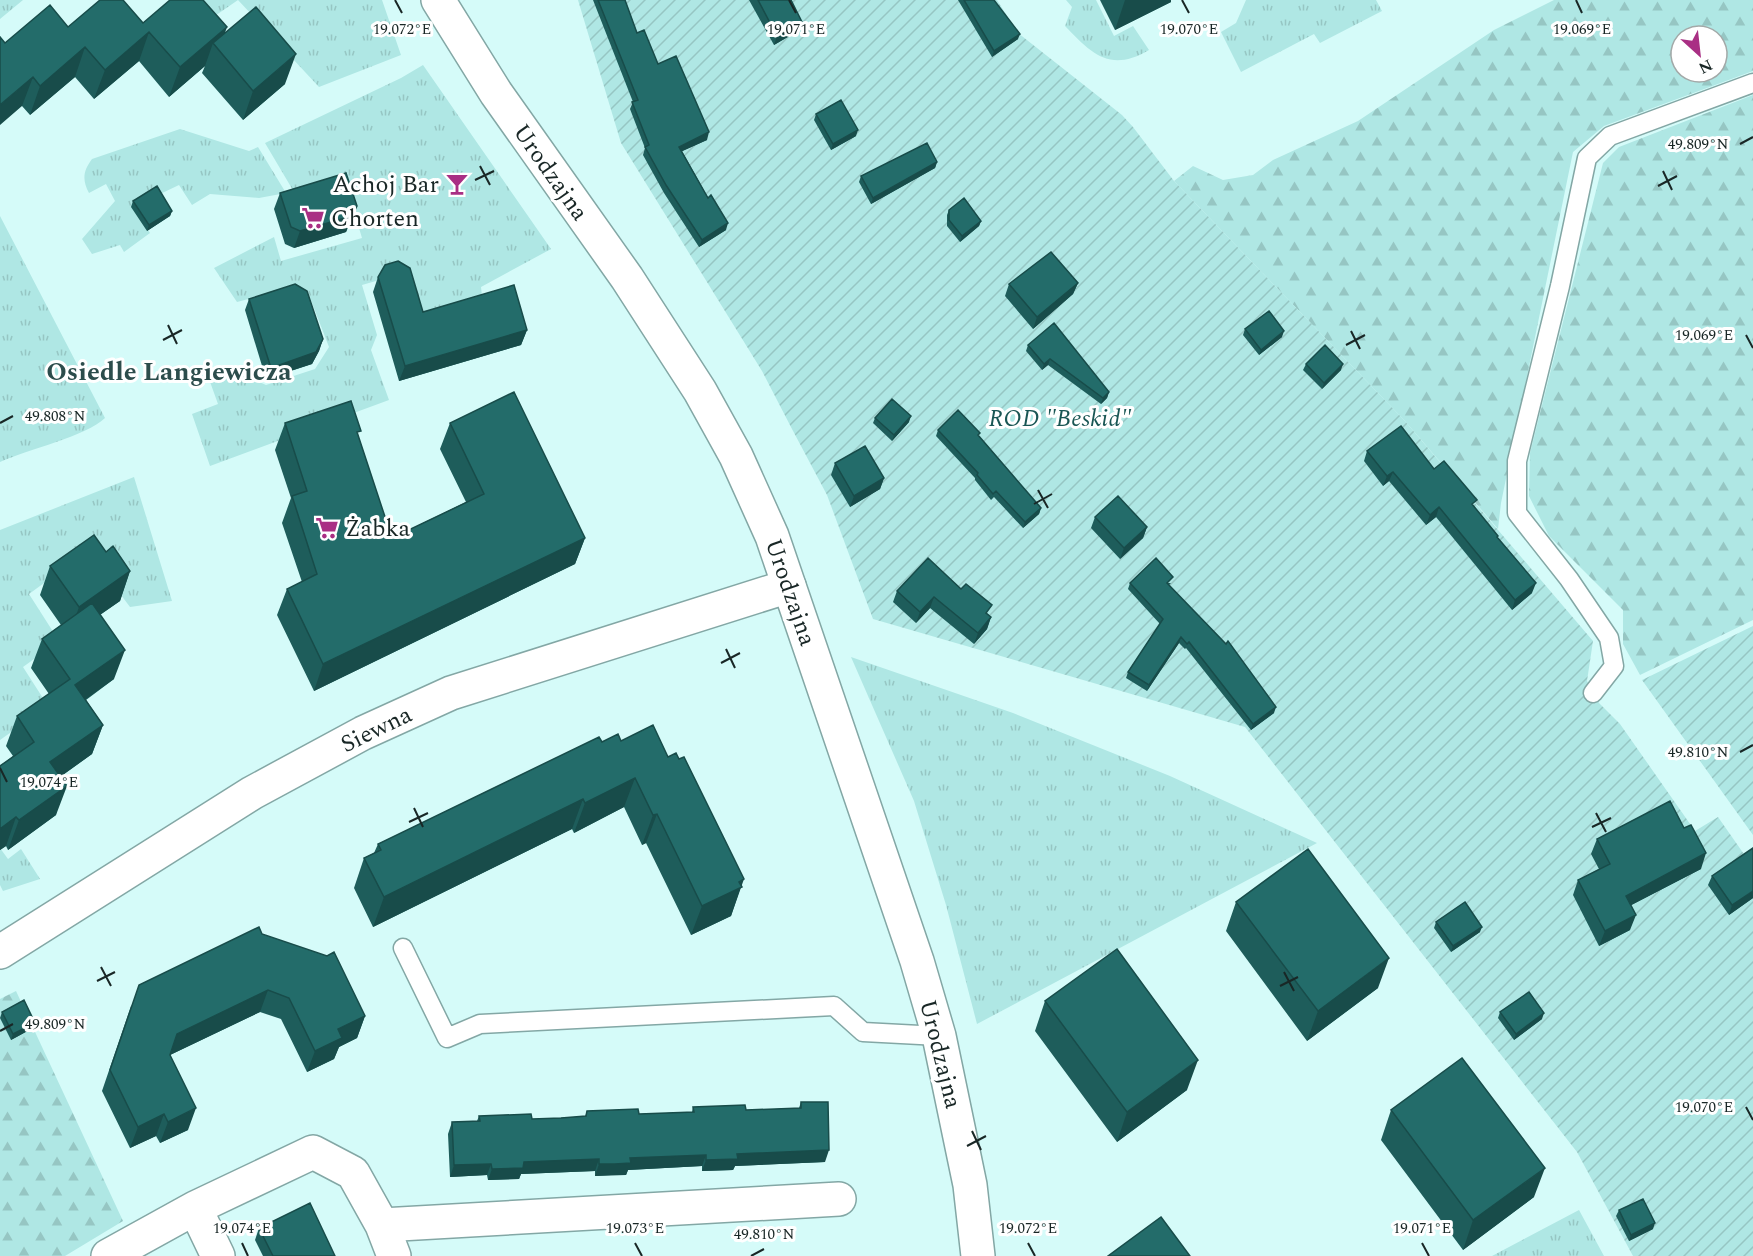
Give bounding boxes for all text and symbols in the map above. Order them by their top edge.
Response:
text: 19.072°E [373,18,431,41]
text: 19.071°E [767,18,825,41]
text: 19.070°E [1160,18,1218,41]
text: 19.069°E [1553,18,1611,41]
north arrow [1669,24,1729,84]
text: N [1694,53,1717,80]
street label: Urodzajna [503,117,597,229]
text: 49.809°N [1668,133,1728,156]
place label: Achoj Bar [332,167,439,203]
bar icon: Achoj Bar [444,171,470,197]
place label: Chorten [331,201,419,237]
supermarket icon: Chorten [300,205,326,231]
text: 19.069°E [1675,324,1733,347]
district label: Osiedle Langiewicza [46,352,292,392]
park label: ROD "Beskid" [989,401,1132,437]
text: 49.808°N [25,405,85,428]
place label: Żabka [345,511,411,547]
supermarket icon: Żabka [314,515,340,541]
street label: Urodzajna [755,534,825,651]
street label: Siewna [335,697,419,763]
text: 49.810°N [1668,741,1728,764]
text: 19.074°E [20,771,78,794]
street label: Urodzajna [909,996,971,1113]
text: 49.809°N [25,1013,85,1036]
text: 19.070°E [1675,1096,1733,1119]
text: 19.074°E [213,1217,271,1240]
text: 19.073°E [606,1217,664,1240]
text: 19.072°E [999,1217,1057,1240]
text: 19.071°E [1393,1217,1451,1240]
text: 49.810°N [734,1223,794,1246]

